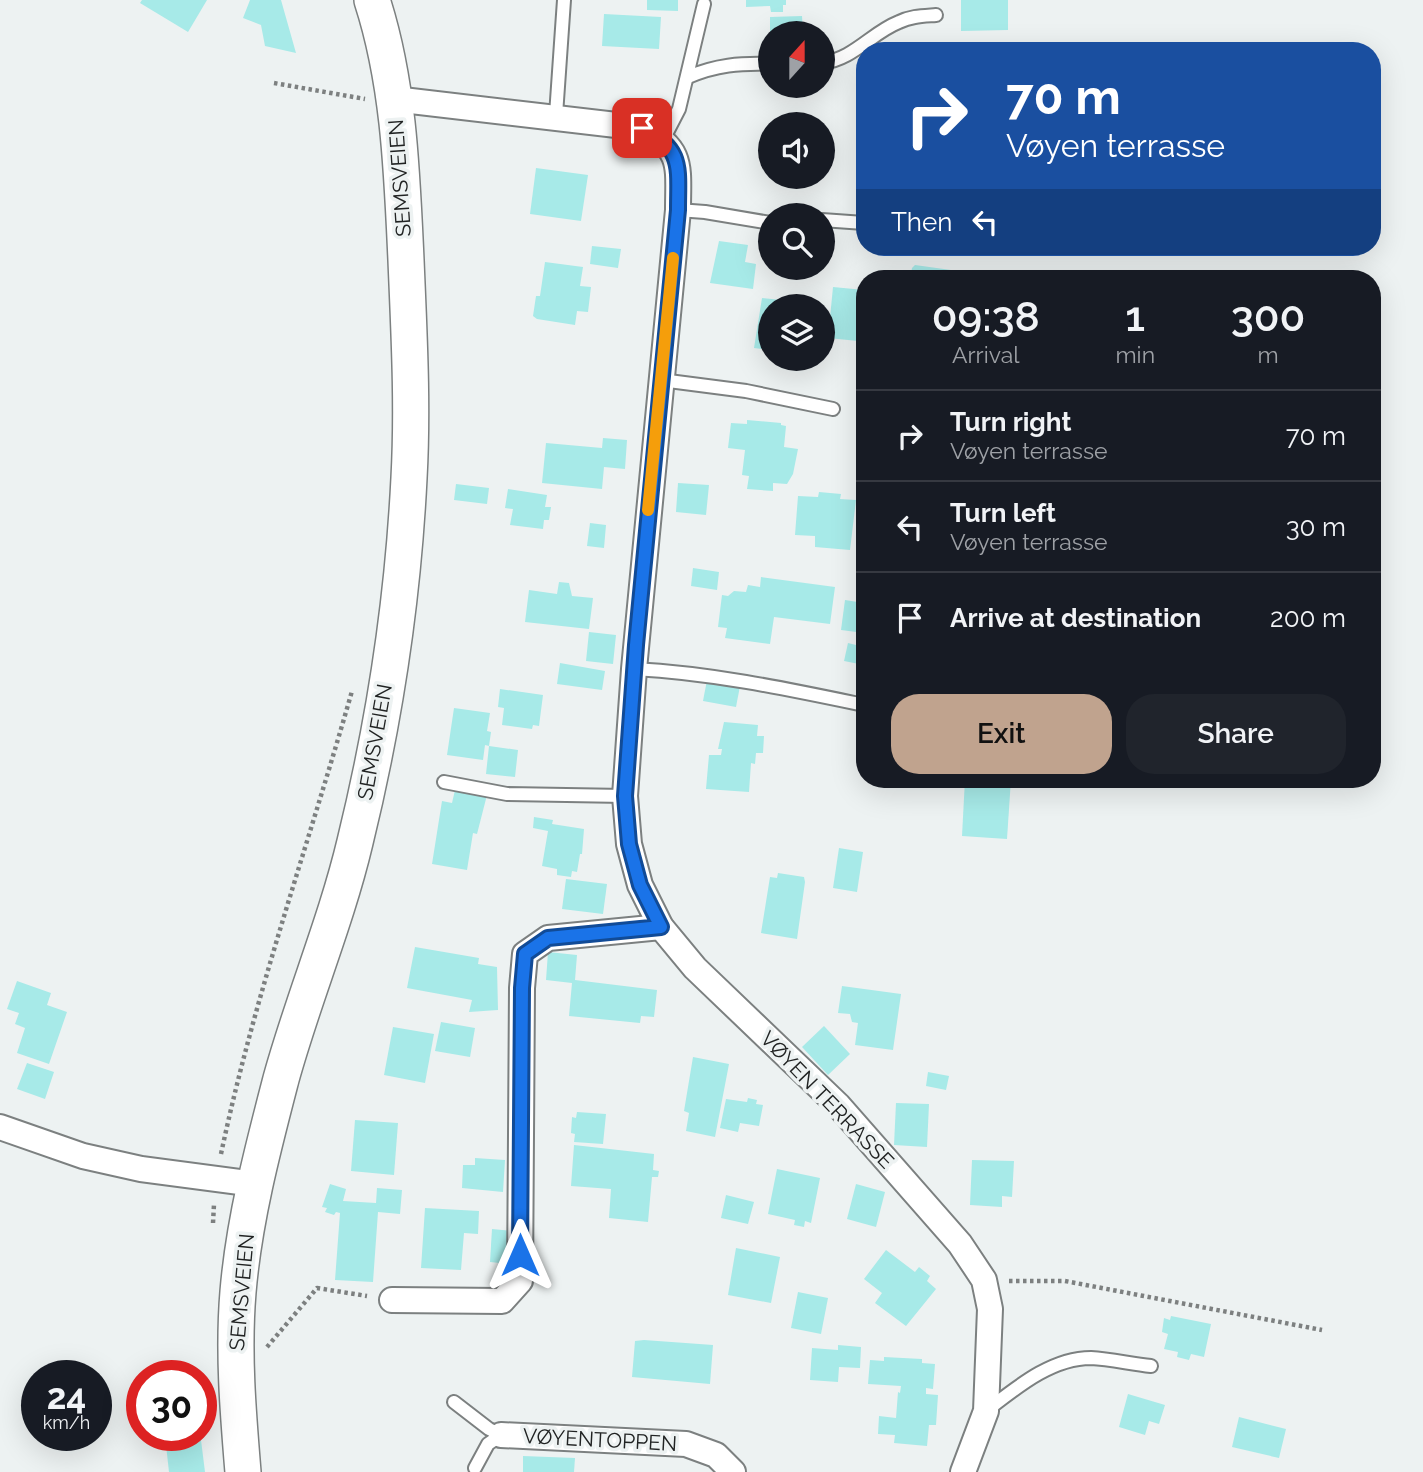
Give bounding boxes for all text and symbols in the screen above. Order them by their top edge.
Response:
north arrow [758,21,835,98]
map controls [758,21,835,371]
text: 70 m [1006,68,1121,125]
icon: right [891,70,982,161]
pin [612,98,672,158]
icon: arrive [623,109,661,147]
button: sound [758,112,835,189]
street label: SEMSVEIEN [383,119,416,238]
text: Vøyen terrasse [1006,127,1225,164]
button: search [758,203,835,280]
icon: left [966,203,1004,241]
text: Then [891,207,952,237]
text: 09:38 [932,292,1040,341]
text: 1 [1125,292,1145,341]
text: 300 [1231,292,1305,341]
button: layers [758,294,835,371]
text: Arrival [952,341,1019,368]
text: min [1115,341,1155,368]
text: m [1257,341,1279,368]
text: Turn right [950,407,1071,437]
icon: right [891,417,929,455]
text: 70 m [1286,421,1346,451]
text: Vøyen terrasse [950,437,1108,464]
text: Turn left [950,498,1056,528]
icon: left [891,508,929,546]
text: 30 m [1286,512,1346,542]
text: Vøyen terrasse [950,528,1108,555]
icon: arrive [891,599,929,637]
text: Arrive at destination [950,603,1201,633]
text: 200 m [1270,603,1346,633]
street label: SEMSVEIEN [352,682,397,802]
button: Exit [891,694,1112,774]
button: Share [1126,694,1346,774]
street label: VØYEN TERRASSE [755,1026,899,1173]
position arrow [483,1218,557,1292]
street label: SEMSVEIEN [224,1232,259,1352]
speed limit sign: 30 [126,1360,217,1451]
text: 24 [47,1376,86,1417]
text: km/h [43,1412,90,1433]
street label: VØYENTOPPEN [522,1423,678,1456]

